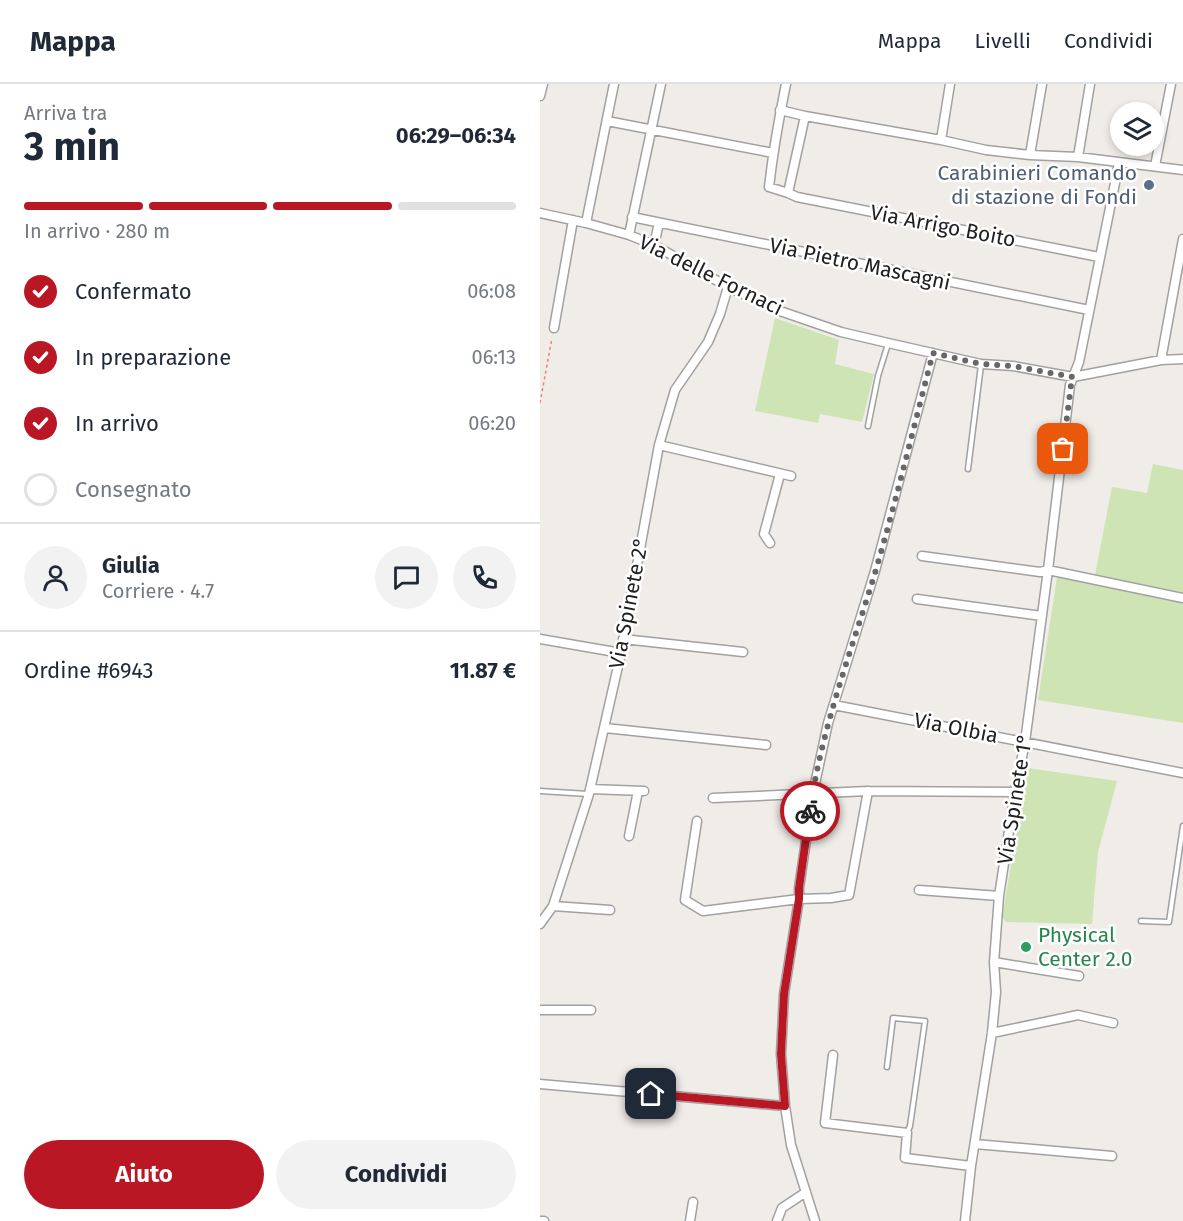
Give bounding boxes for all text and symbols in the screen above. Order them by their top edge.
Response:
text: Mappa [30,25,116,58]
text: Mappa [878,28,942,54]
text: Livelli [975,28,1031,54]
text: Condividi [1064,28,1153,54]
text: Arriva tra [24,101,107,125]
map controls [1110,102,1164,156]
button: layers [1110,102,1164,156]
text: 06:29–06:34 [396,122,516,149]
text: 3 min [24,124,120,170]
place label: Carabinieri Comando di stazione di Fondi [937,160,1137,210]
marker: Carabinieri Comando di stazione di Fondi [1142,178,1156,192]
street label: Via Arrigo Boito [868,199,1018,253]
text: In arrivo · 280 m [24,219,170,243]
street label: Via delle Fornaci [635,229,787,321]
street label: Via Pietro Mascagni [767,232,953,296]
icon: check [24,275,57,308]
text: Confermato [75,278,192,305]
text: 06:08 [467,279,516,303]
icon: check [24,341,57,374]
text: In preparazione [75,344,231,371]
text: 06:13 [472,345,516,369]
icon: check [24,407,57,440]
text: In arrivo [75,410,159,437]
text: 06:20 [468,411,516,435]
pin [1037,423,1088,474]
icon: bag [1046,432,1079,465]
text: Consegnato [75,476,192,503]
street label: Via Spinete 2° [603,535,655,671]
button: person [24,546,87,609]
button: chat [375,546,438,609]
button: phone [453,546,516,609]
text: Giulia [102,552,160,579]
text: Corriere · 4.7 [102,579,214,603]
text: Ordine #6943 [24,657,154,684]
text: 11.87 € [450,657,516,684]
street label: Via Olbia [912,707,1000,749]
street label: Via Spinete 1° [992,732,1038,866]
courier [780,781,840,841]
icon: bike [794,795,827,828]
place label: Physical Center 2.0 [1038,922,1132,972]
marker: Physical Center 2.0 [1019,940,1033,954]
pin [625,1068,676,1119]
icon: home [634,1077,667,1110]
button: Aiuto [24,1140,264,1209]
button: Condividi [276,1140,516,1209]

